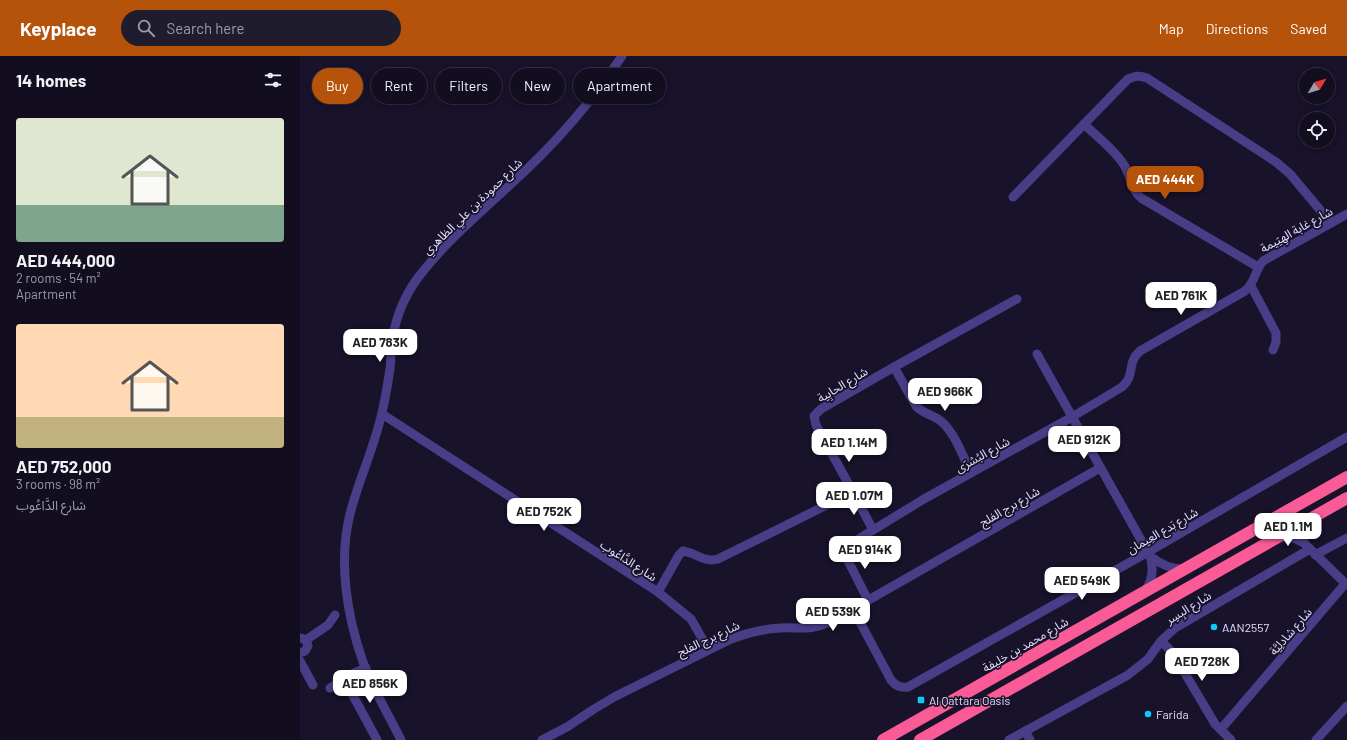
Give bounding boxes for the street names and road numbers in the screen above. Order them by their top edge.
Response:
street label: شارع حمودة بن علي الظاهري [419,155,527,260]
street label: شارع غابة الهِيَيمة [1257,203,1336,258]
street label: شارع الحابِية [814,363,871,407]
street label: شارع البُشرَى [952,433,1013,477]
street label: شارع برج الفلج [976,483,1043,531]
street label: شارع بَدع العِيمان [1124,504,1201,558]
street label: شارع الدَّاعُوب [596,537,660,586]
street label: شارع البِسِر [1162,588,1215,630]
street label: شارع شادلِيَّة [1266,605,1317,659]
street label: شارع محمد بن خليفة [980,614,1072,677]
street label: شارع برج الفلج [675,617,743,661]

